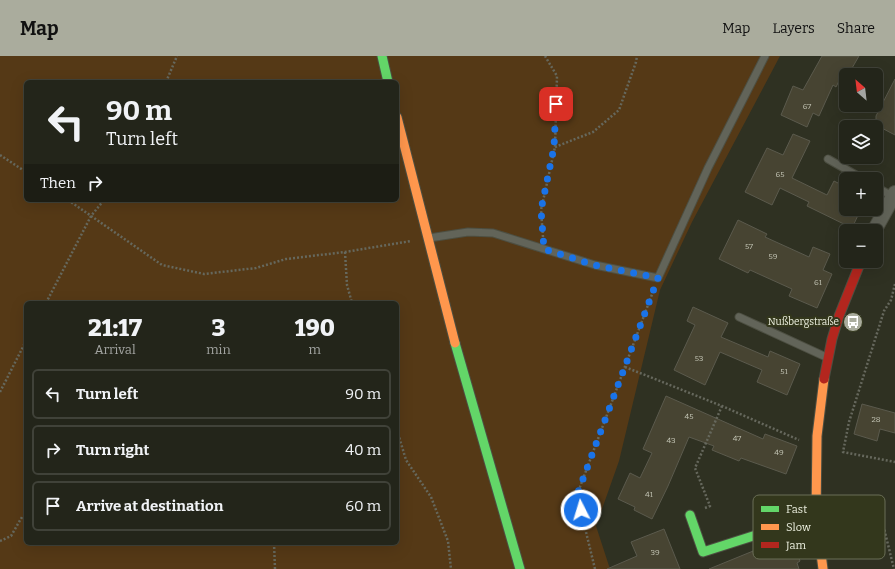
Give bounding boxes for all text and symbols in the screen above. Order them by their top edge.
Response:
text: Map [20,17,59,40]
text: Map [722,20,750,37]
text: Layers [772,20,815,37]
text: Share [837,20,875,37]
north arrow [839,68,883,112]
map controls [839,68,883,268]
pin [539,87,573,121]
icon: arrive [545,93,567,115]
text: 90 m [106,94,172,127]
icon: left [40,96,92,148]
house number: 67 [803,102,811,111]
button: layers [839,120,883,164]
text: Turn left [106,128,178,150]
house number: 65 [776,170,784,179]
icon: right [84,172,106,194]
button: + [839,172,883,216]
text: Then [40,174,76,192]
button: − [839,224,883,268]
house number: 57 [745,242,753,251]
house number: 59 [769,252,778,261]
house number: 61 [814,278,823,287]
bus stop icon: Nußbergstraße [842,311,864,333]
text: 21:17 [88,314,142,342]
text: 3 [211,314,225,342]
text: 190 [295,314,335,342]
place label: Nußbergstraße [768,316,839,328]
text: Arrival [94,342,136,357]
text: min [206,342,231,357]
text: m [309,342,321,357]
house number: 53 [695,354,704,363]
house number: 51 [780,367,788,376]
icon: left [42,383,64,405]
text: Turn left [76,385,138,403]
text: 90 m [345,385,381,403]
house number: 45 [685,412,693,421]
house number: 28 [871,415,881,424]
house number: 47 [733,434,741,443]
house number: 43 [666,436,676,445]
icon: right [42,439,64,461]
text: Turn right [76,441,149,459]
text: 40 m [345,441,381,459]
house number: 49 [774,448,784,457]
position arrow [560,489,602,531]
house number: 41 [645,490,654,499]
icon: arrive [42,495,64,517]
legend [753,495,885,559]
text: Arrive at destination [76,497,223,515]
text: 60 m [345,497,381,515]
text: Fast [786,503,807,516]
text: Slow [786,521,811,534]
text: Jam [785,539,806,552]
house number: 39 [650,548,660,557]

